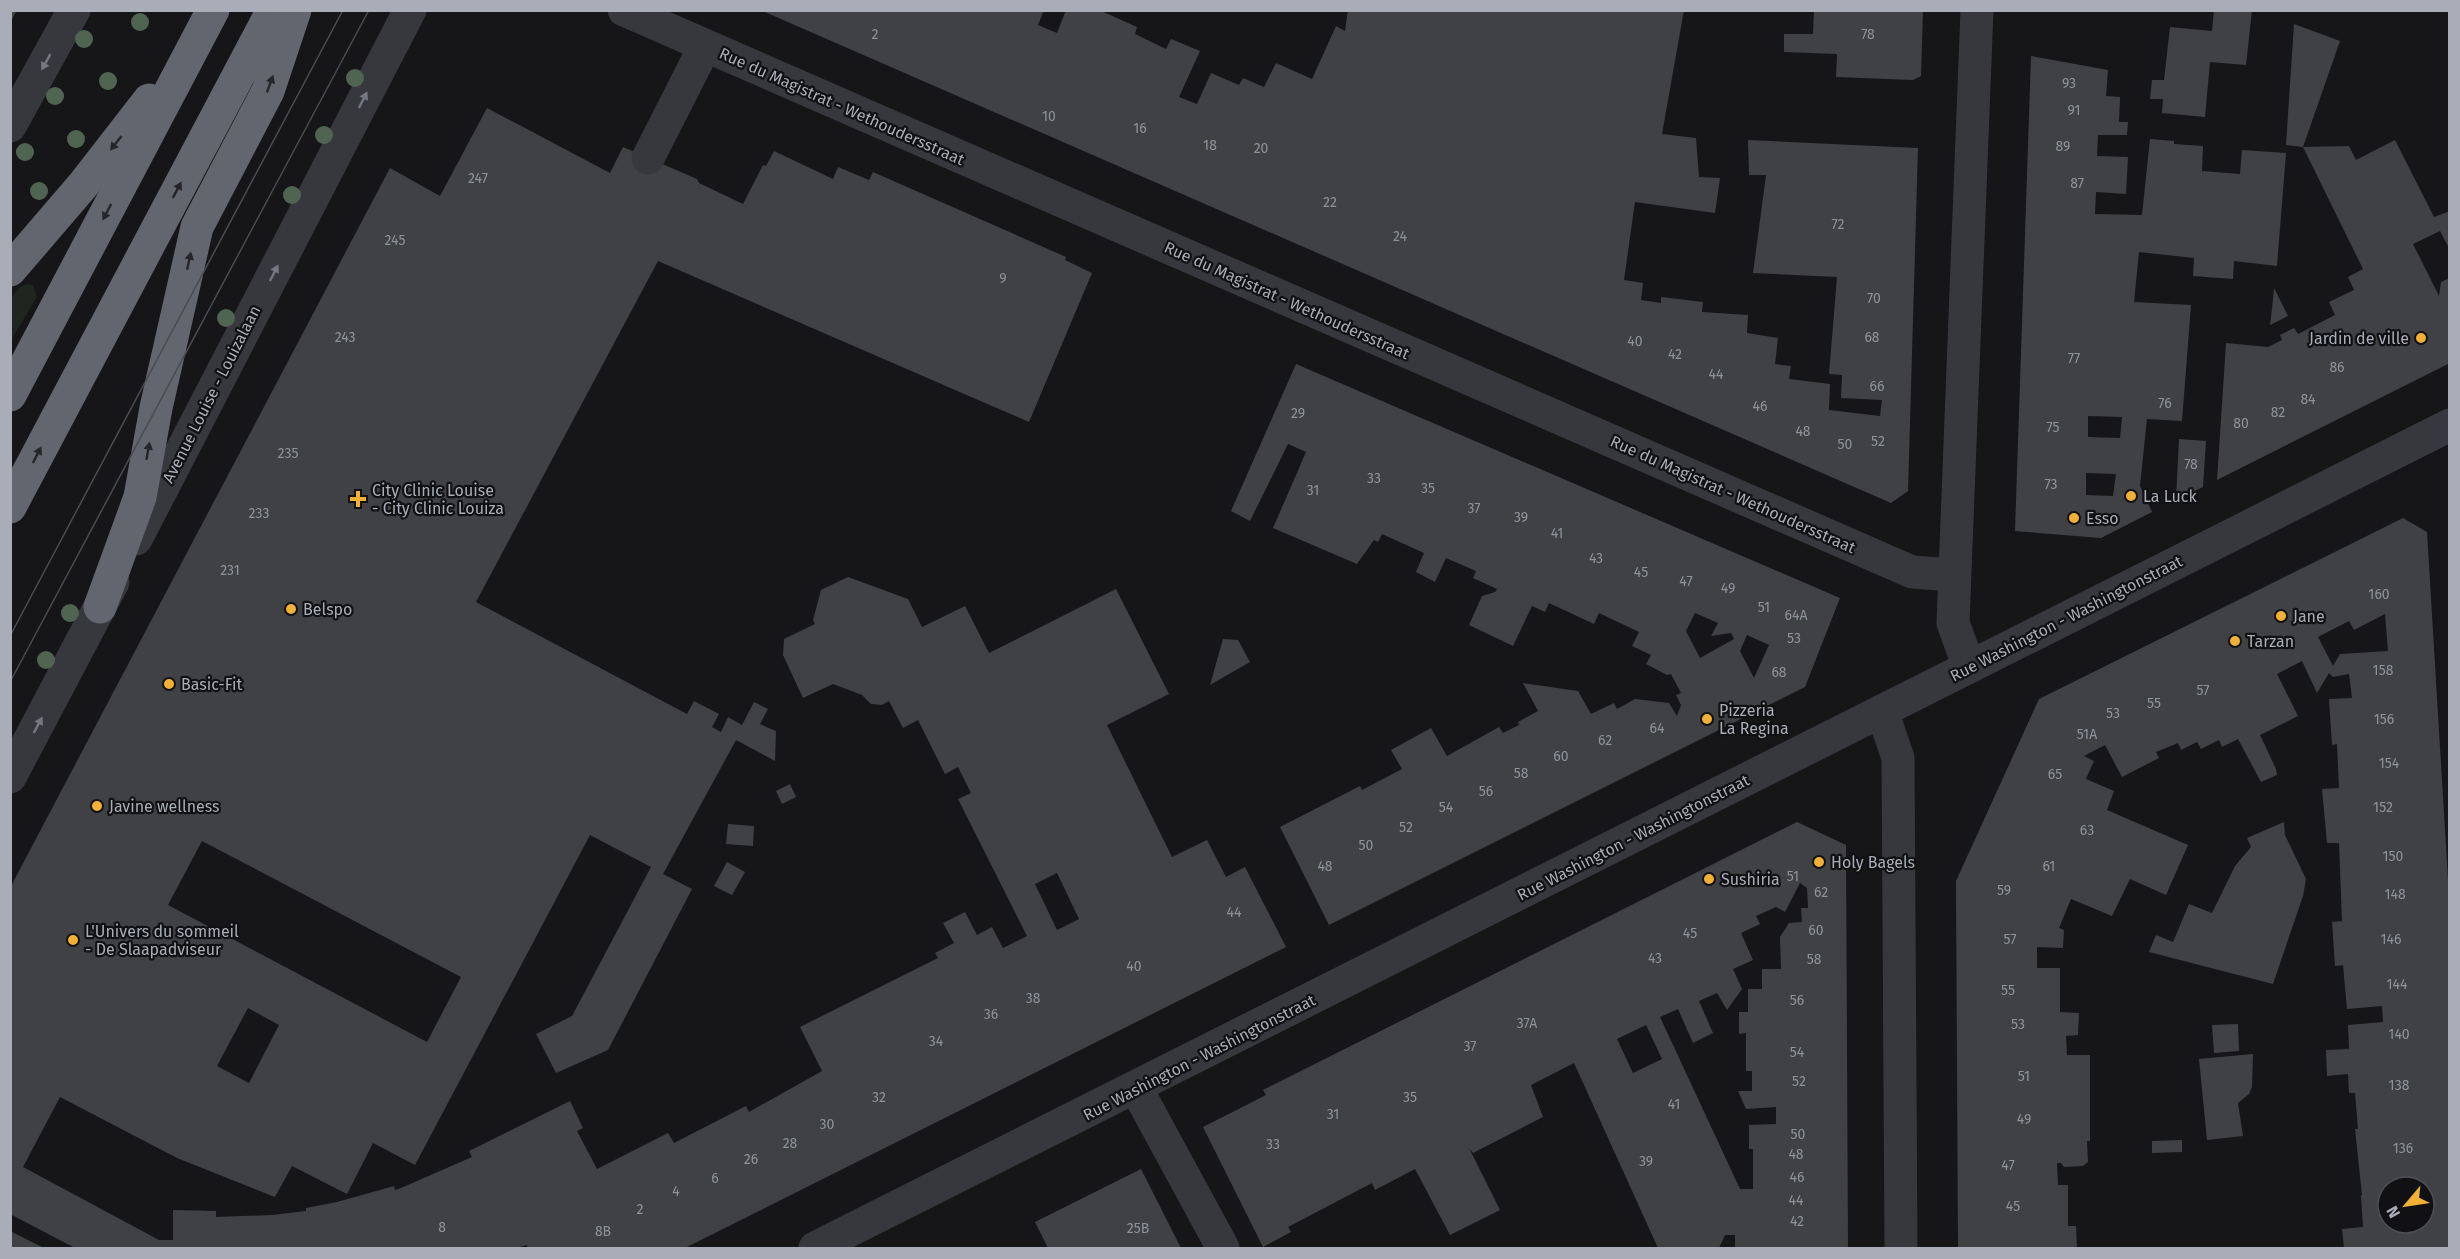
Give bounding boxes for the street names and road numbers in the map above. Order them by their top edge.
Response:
street label: Rue du Magistrat - Wethoudersstraat [716,44,967,169]
street label: Rue du Magistrat - Wethoudersstraat [1161,238,1412,363]
street label: Avenue Louise - Louizalaan [158,302,265,486]
street label: Rue du Magistrat - Wethoudersstraat [1607,432,1858,557]
street label: Rue Washington - Washingtonstraat [1947,551,2186,685]
street label: Rue Washington - Washingtonstraat [1514,770,1753,904]
street label: Rue Washington - Washingtonstraat [1080,990,1319,1124]

